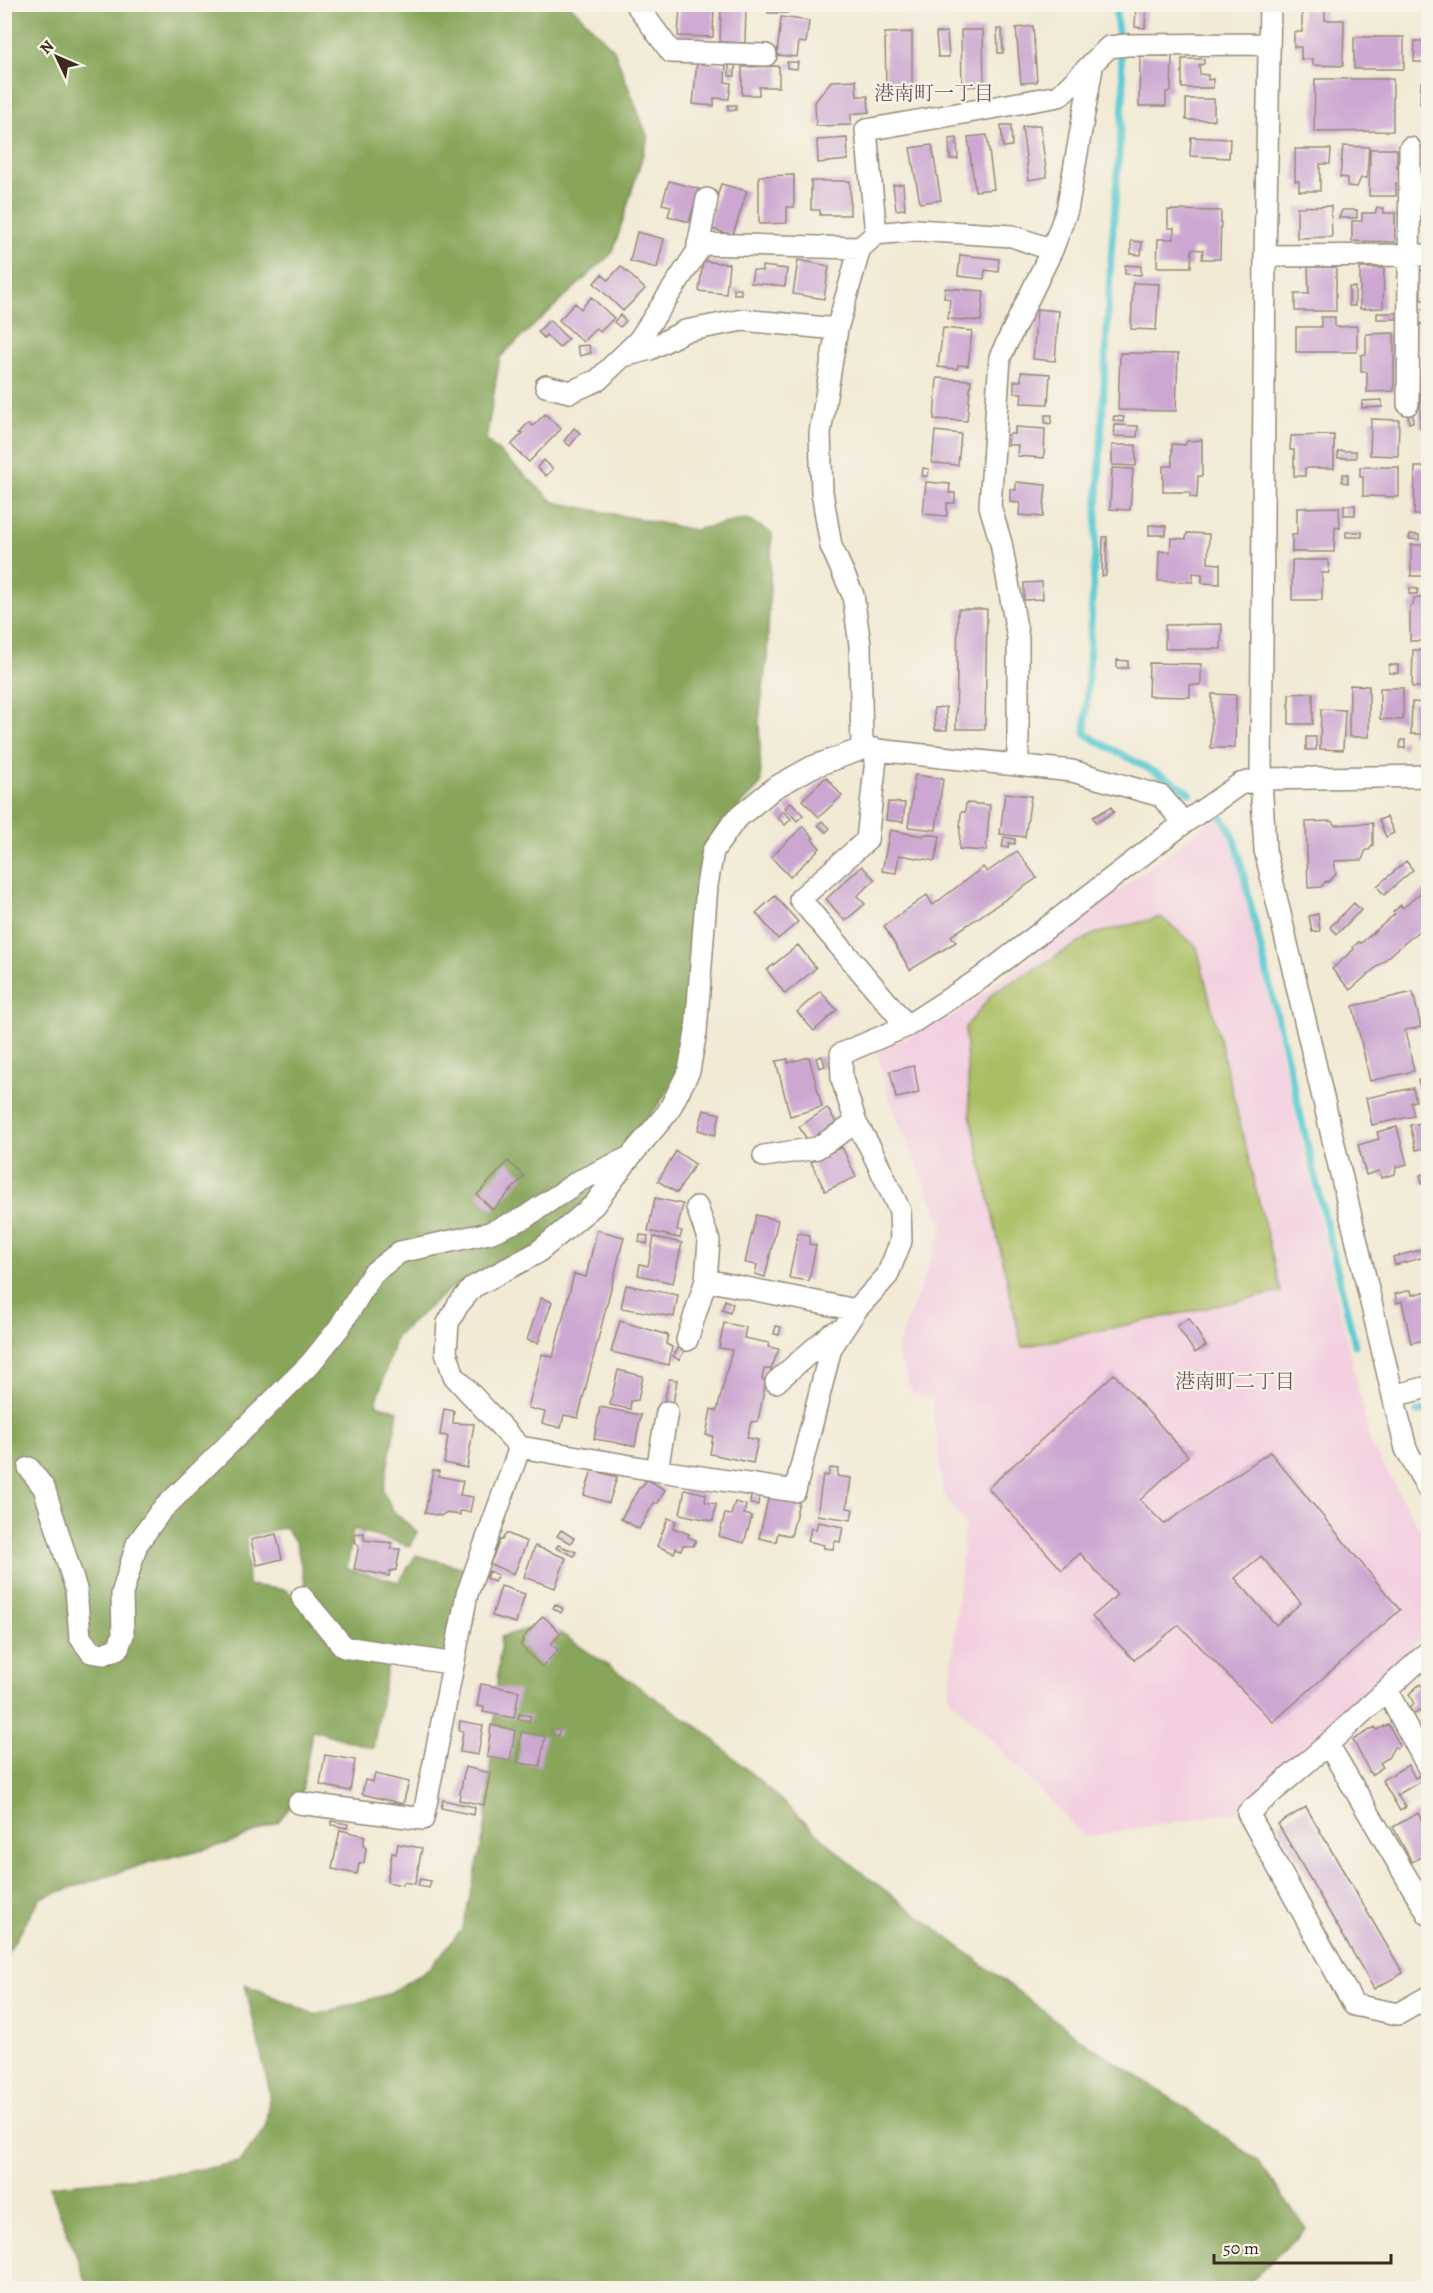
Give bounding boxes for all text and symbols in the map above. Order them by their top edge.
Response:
north arrow [27,27,87,87]
text: N [35,35,59,59]
district label: 港南町一丁目 [874,80,994,107]
district label: 港南町二丁目 [1175,1368,1295,1395]
scale bar [1214,2227,1391,2265]
text: 50 m [1223,2236,1259,2260]

